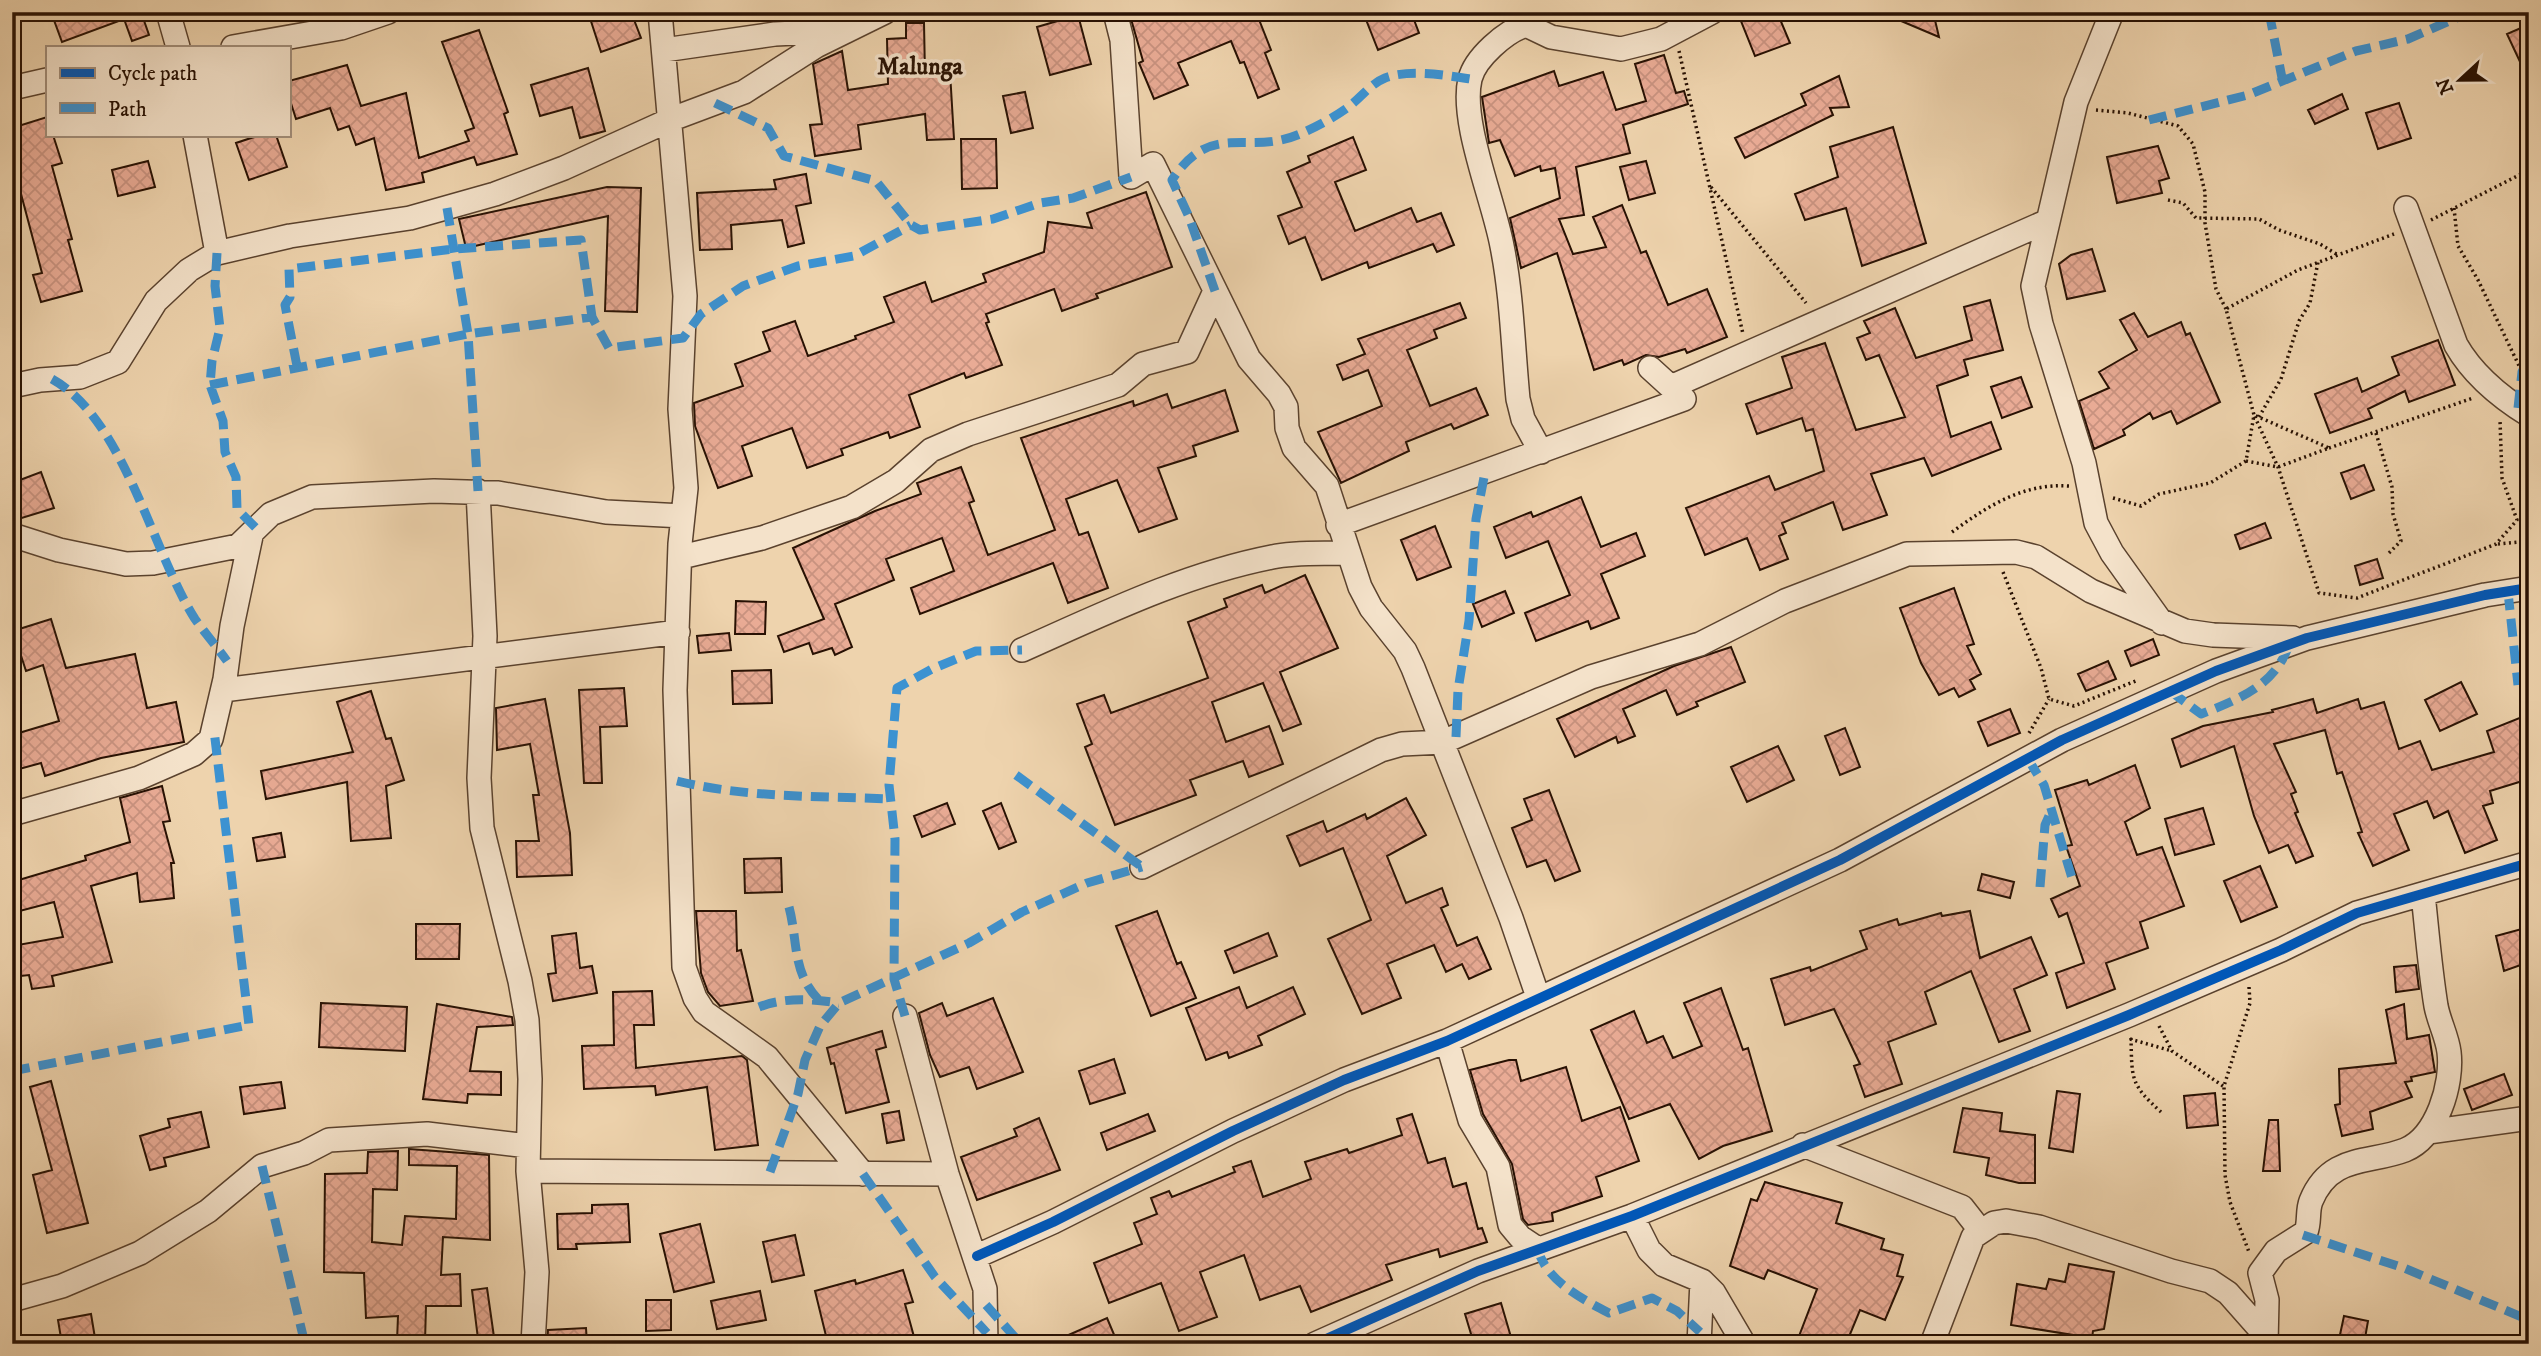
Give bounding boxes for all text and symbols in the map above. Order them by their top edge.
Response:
legend [46,46,290,136]
north arrow [2426,46,2496,116]
district label: Malunga [877,52,963,82]
text: Cycle path [108,61,197,87]
text: N [2432,74,2459,97]
text: Path [108,97,147,123]

